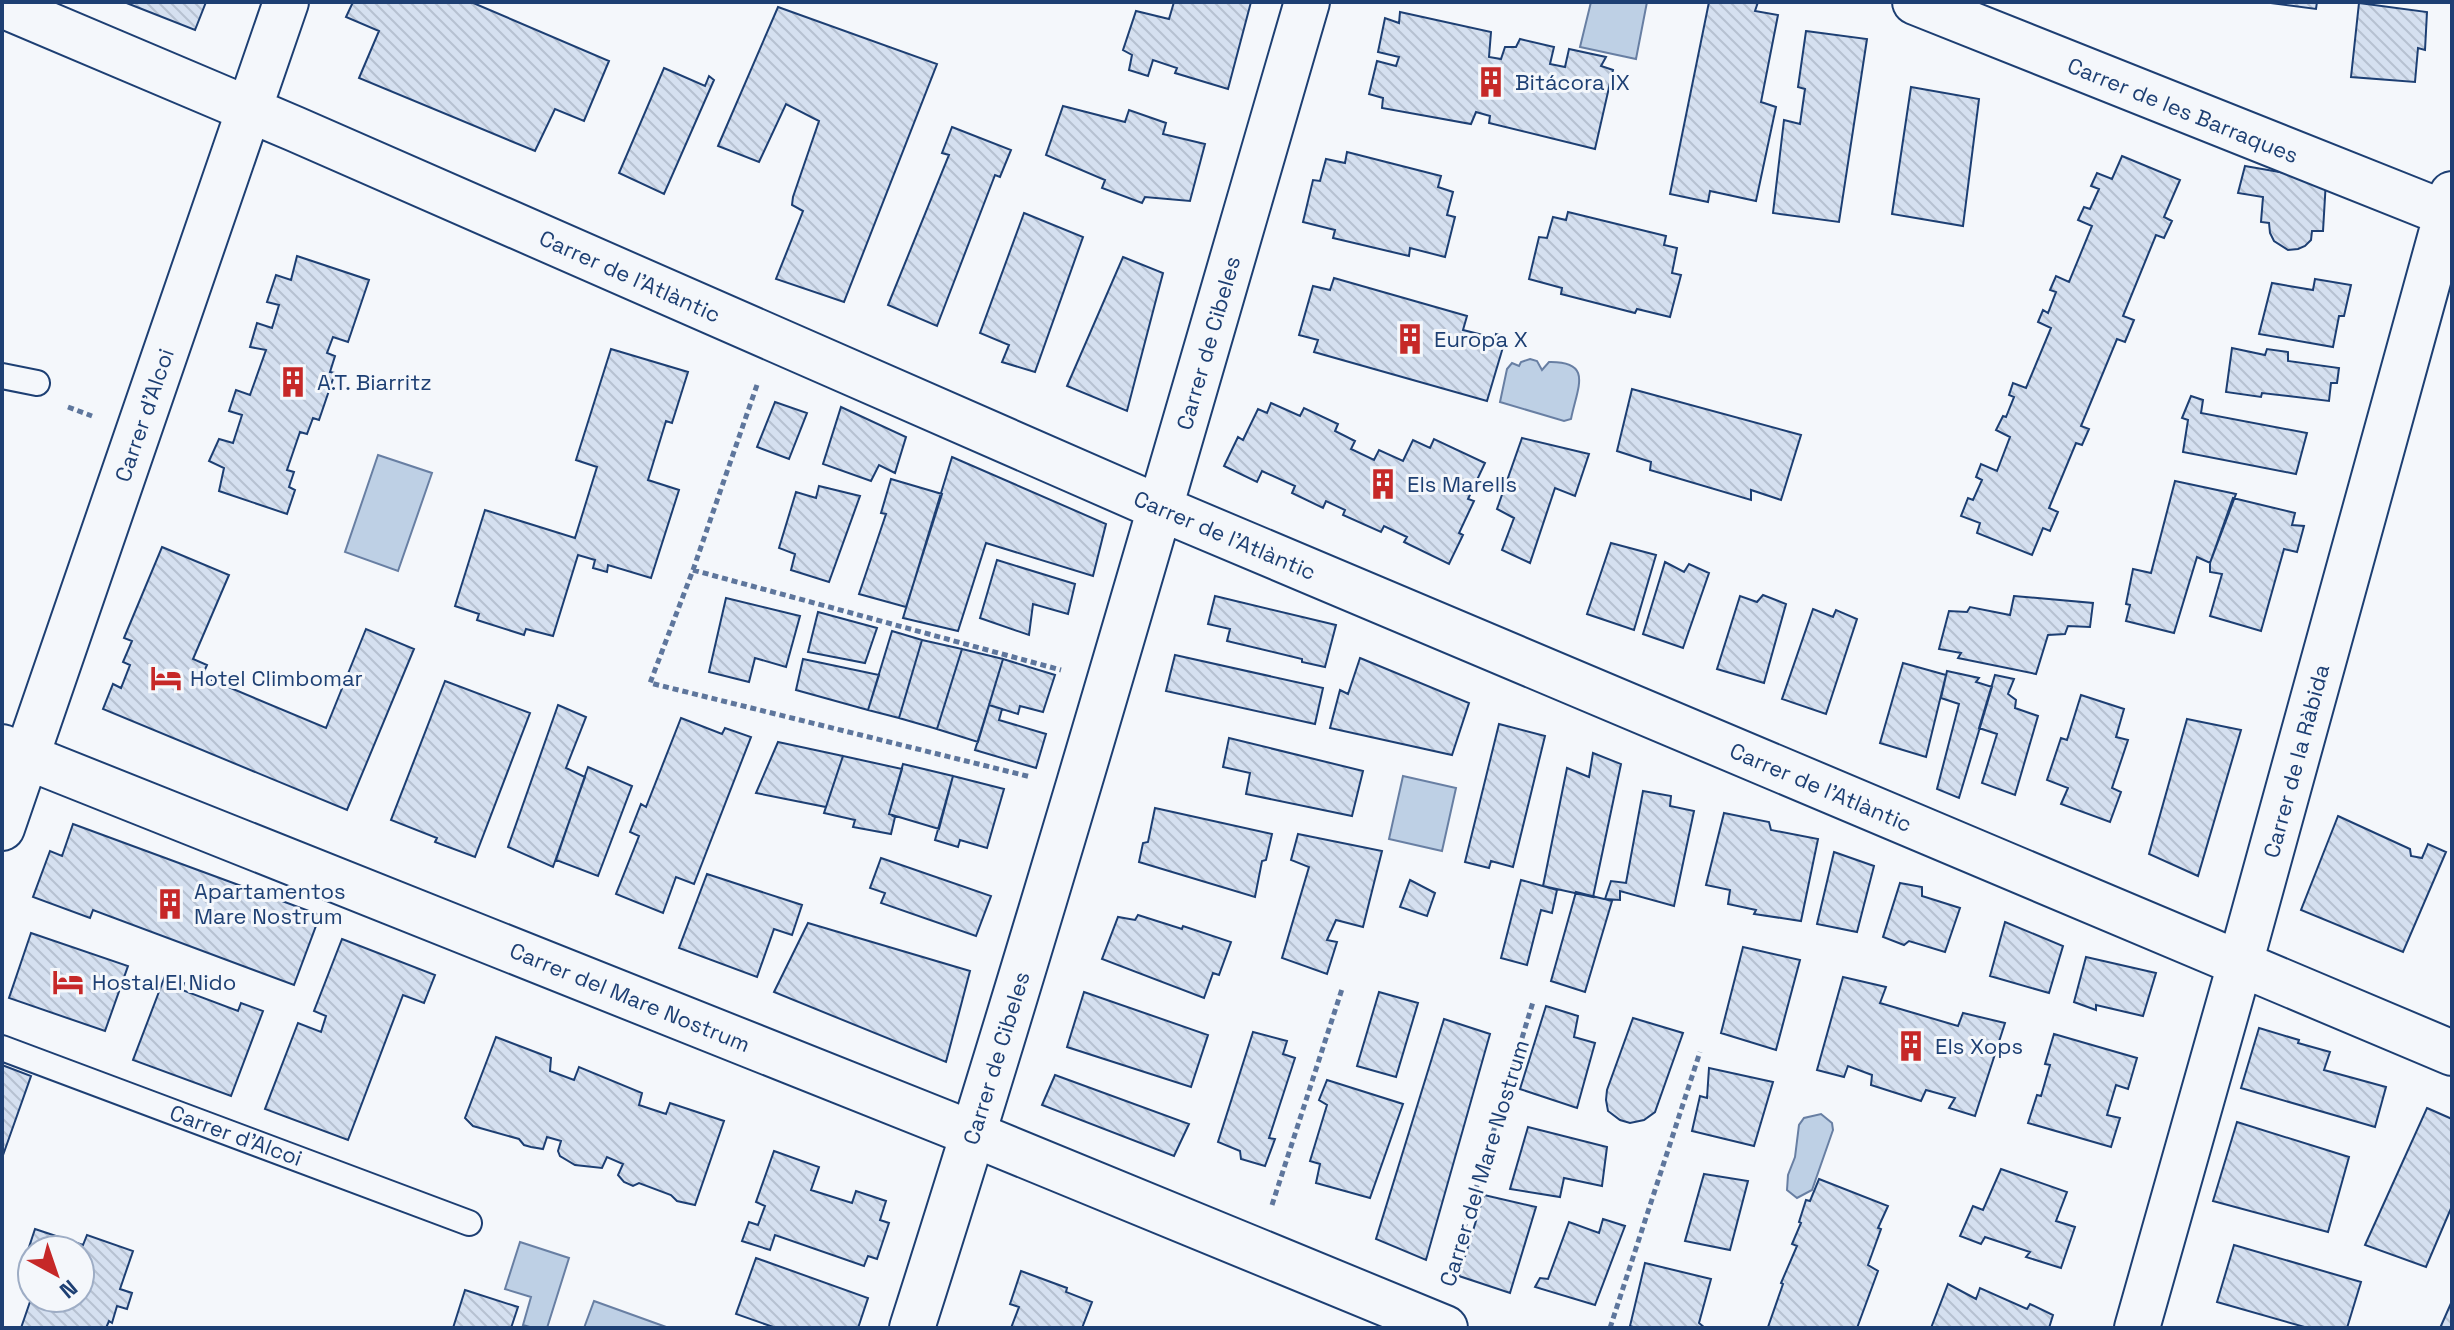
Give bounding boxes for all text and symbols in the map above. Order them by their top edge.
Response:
street label: Carrer de les Barraques [2063,51,2303,169]
building icon: Bitácora IX [1474,65,1508,99]
place label: Bitácora IX [1515,68,1630,96]
street label: Carrer de l'Atlàntic [535,224,725,328]
street label: Carrer de Cibeles [1170,253,1246,433]
building icon: Europa X [1393,322,1427,356]
place label: Europa X [1434,325,1528,353]
street label: Carrer d'Alcoi [108,345,180,485]
building icon: A.T. Biarritz [276,365,310,399]
place label: A.T. Biarritz [317,368,432,396]
building icon: Els Marells [1366,467,1400,501]
place label: Els Marells [1407,470,1517,498]
street label: Carrer de l'Atlàntic [1130,484,1320,586]
hotel icon: Hotel Climbomar [149,661,183,695]
street label: Carrer de la Ràbida [2257,661,2335,861]
place label: Hotel Climbomar [190,664,363,692]
street label: Carrer de l'Atlàntic [1726,736,1916,838]
place label: Apartamentos Mare Nostrum [194,877,346,930]
building icon: Apartamentos Mare Nostrum [153,887,187,921]
street label: Carrer del Mare Nostrum [506,936,754,1058]
hotel icon: Hostal El Nido [51,965,85,999]
place label: Hostal El Nido [92,968,236,996]
street label: Carrer de Cibeles [956,968,1036,1148]
building icon: Els Xops [1894,1029,1928,1063]
place label: Els Xops [1935,1032,2023,1060]
street label: Carrer del Mare Nostrum [1433,1036,1535,1290]
street label: Carrer d'Alcoi [166,1098,306,1172]
north arrow [16,1234,96,1314]
text: N [54,1274,84,1305]

